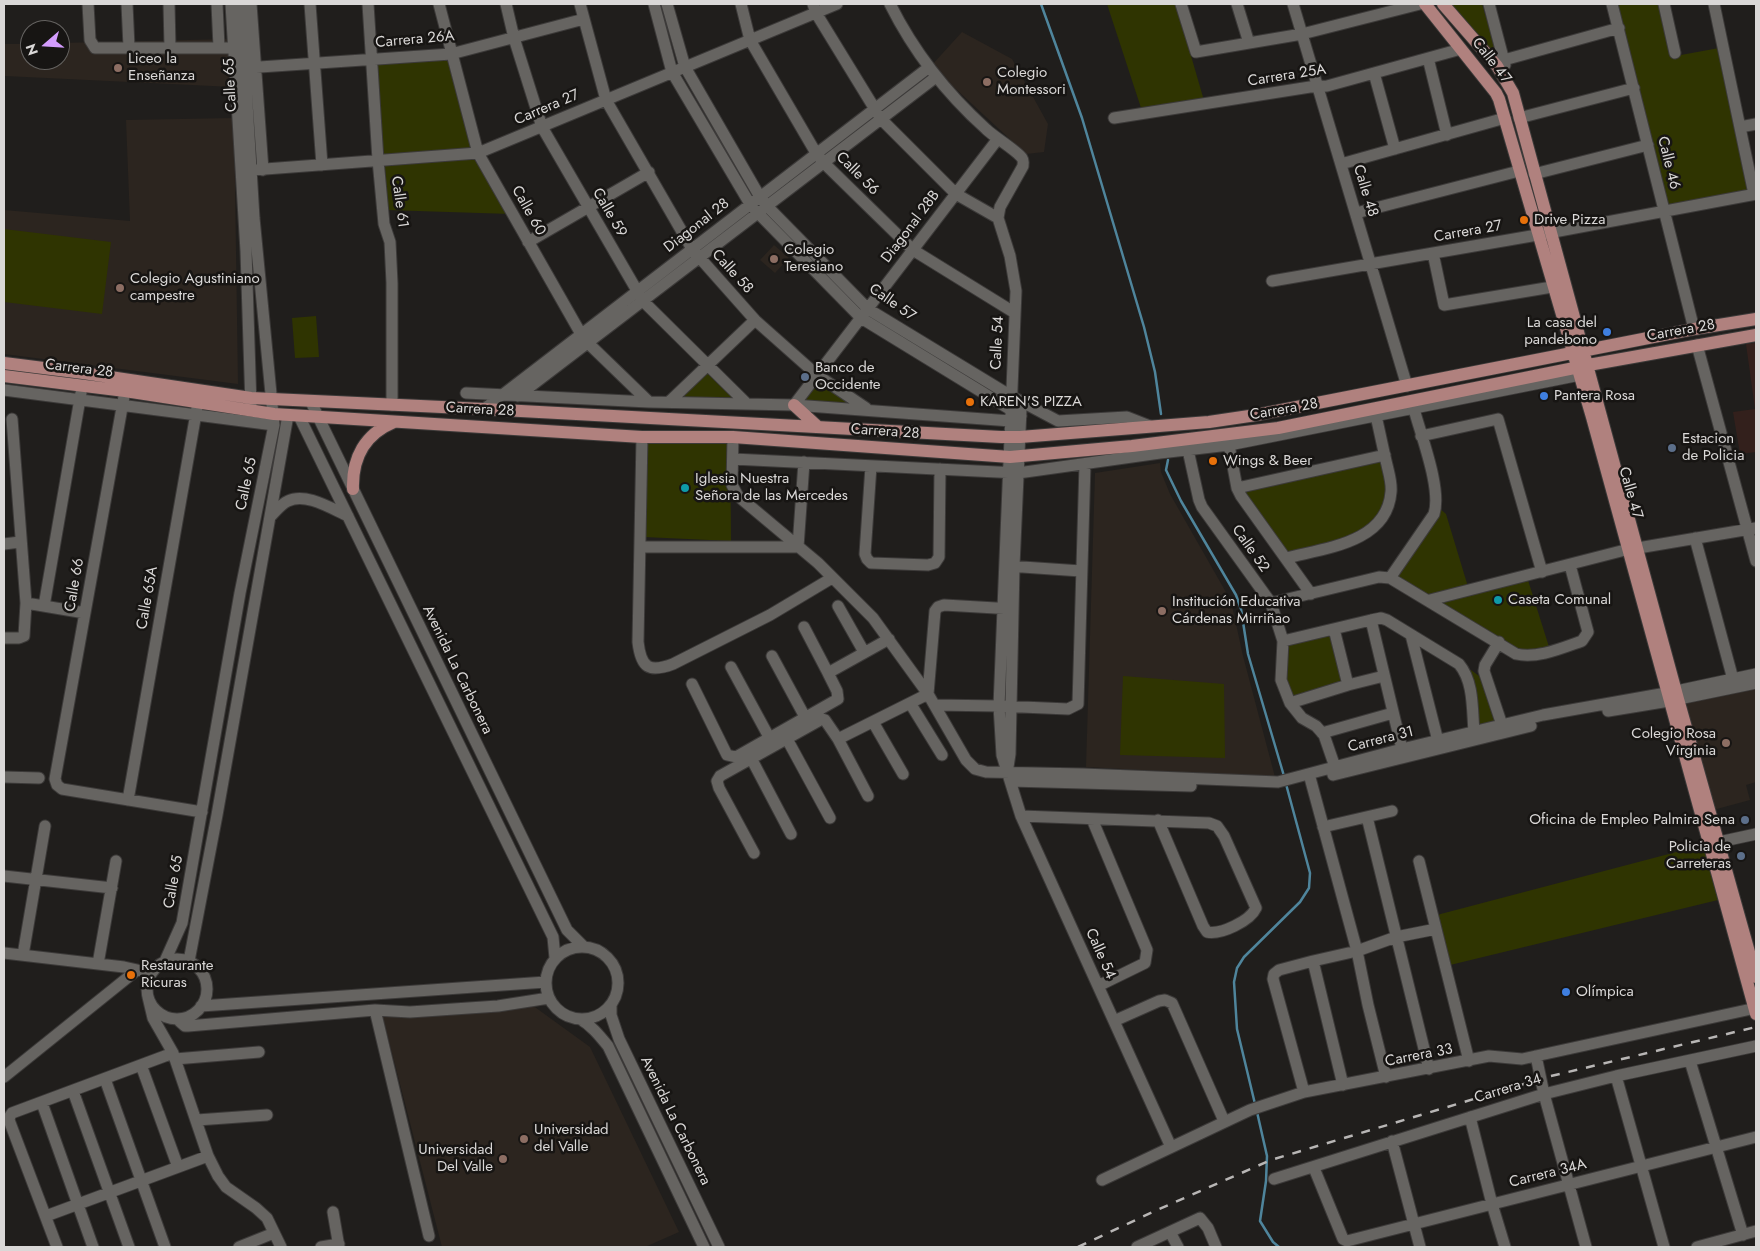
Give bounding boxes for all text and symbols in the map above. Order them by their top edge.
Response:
north arrow [20,20,70,70]
street label: Carrera 26A [375,28,455,52]
street label: Calle 47 [1468,34,1514,88]
text: N [20,41,43,58]
place label: Liceo la Enseñanza [128,50,195,85]
street label: Calle 65 [221,58,241,112]
street label: Carrera 25A [1247,61,1327,91]
marker: Liceo la Enseñanza [112,62,124,74]
place label: Colegio Montessori [997,64,1066,99]
marker: Colegio Montessori [981,76,993,88]
street label: Carrera 27 [512,86,582,130]
street label: Calle 46 [1653,135,1683,191]
street label: Calle 56 [832,149,882,199]
street label: Calle 48 [1349,163,1381,219]
street label: Calle 61 [386,175,412,229]
street label: Calle 60 [507,183,549,239]
street label: Calle 59 [588,185,630,241]
street label: Diagonal 28B [878,187,944,267]
street label: Diagonal 28 [661,195,733,257]
place label: Drive Pizza [1534,211,1605,229]
marker: Drive Pizza [1518,214,1530,226]
street label: Carrera 27 [1433,217,1503,247]
place label: Colegio Teresiano [784,241,843,276]
street label: Calle 58 [707,246,757,298]
marker: Colegio Teresiano [768,253,780,265]
place label: Colegio Agustiniano campestre [130,270,260,305]
street label: Calle 57 [865,280,919,326]
marker: Colegio Agustiniano campestre [114,282,126,294]
place label: La casa del pandebono [1524,314,1597,349]
street label: Calle 54 [988,316,1008,370]
street label: Carrera 28 [1646,316,1716,346]
marker: La casa del pandebono [1601,326,1613,338]
street label: Carrera 28 [44,356,114,382]
place label: Banco de Occidente [815,359,881,394]
marker: Banco de Occidente [799,371,811,383]
place label: Pantera Rosa [1554,387,1635,405]
marker: Pantera Rosa [1538,390,1550,402]
place label: KAREN'S PIZZA [980,393,1082,411]
street label: Carrera 28 [1249,395,1319,425]
marker: KAREN'S PIZZA [964,396,976,408]
street label: Carrera 28 [445,399,515,421]
street label: Carrera 28 [850,421,920,443]
place label: Estacion de Policia [1682,430,1744,465]
marker: Estacion de Policia [1666,442,1678,454]
place label: Wings & Beer [1223,452,1312,470]
marker: Wings & Beer [1207,455,1219,467]
street label: Calle 65 [233,456,261,512]
street label: Calle 47 [1614,465,1646,521]
place label: Iglesia Nuestra Señora de las Mercedes [695,470,848,505]
marker: Iglesia Nuestra Señora de las Mercedes [679,482,691,494]
street label: Calle 52 [1227,522,1273,576]
street label: Calle 66 [61,557,89,613]
street label: Calle 65A [134,565,162,631]
place label: Caseta Comunal [1508,591,1611,609]
place label: Institución Educativa Cárdenas Mirriñao [1172,593,1301,628]
marker: Caseta Comunal [1492,594,1504,606]
street label: Avenida La Carbonera [418,603,496,737]
marker: Institución Educativa Cárdenas Mirriñao [1156,605,1168,617]
street label: Carrera 31 [1346,723,1416,757]
place label: Colegio Rosa Virginia [1631,725,1716,760]
marker: Colegio Rosa Virginia [1720,737,1732,749]
place label: Oficina de Empleo Palmira Sena [1529,811,1735,829]
marker: Oficina de Empleo Palmira Sena [1739,814,1751,826]
place label: Policia de Carreteras [1666,838,1731,873]
marker: Policia de Carreteras [1735,850,1747,862]
street label: Calle 65 [160,854,188,910]
street label: Calle 54 [1081,926,1119,982]
place label: Restaurante Ricuras [141,957,213,992]
marker: Restaurante Ricuras [125,969,137,981]
place label: Olímpica [1576,983,1634,1001]
marker: Olímpica [1560,986,1572,998]
street label: Carrera 33 [1384,1041,1454,1071]
street label: Avenida La Carbonera [636,1054,714,1188]
street label: Carrera 34 [1472,1070,1544,1108]
place label: Universidad del Valle [534,1121,609,1156]
marker: Universidad del Valle [518,1133,530,1145]
place label: Universidad Del Valle [418,1141,493,1176]
marker: Universidad Del Valle [497,1153,509,1165]
street label: Carrera 34A [1508,1156,1588,1192]

